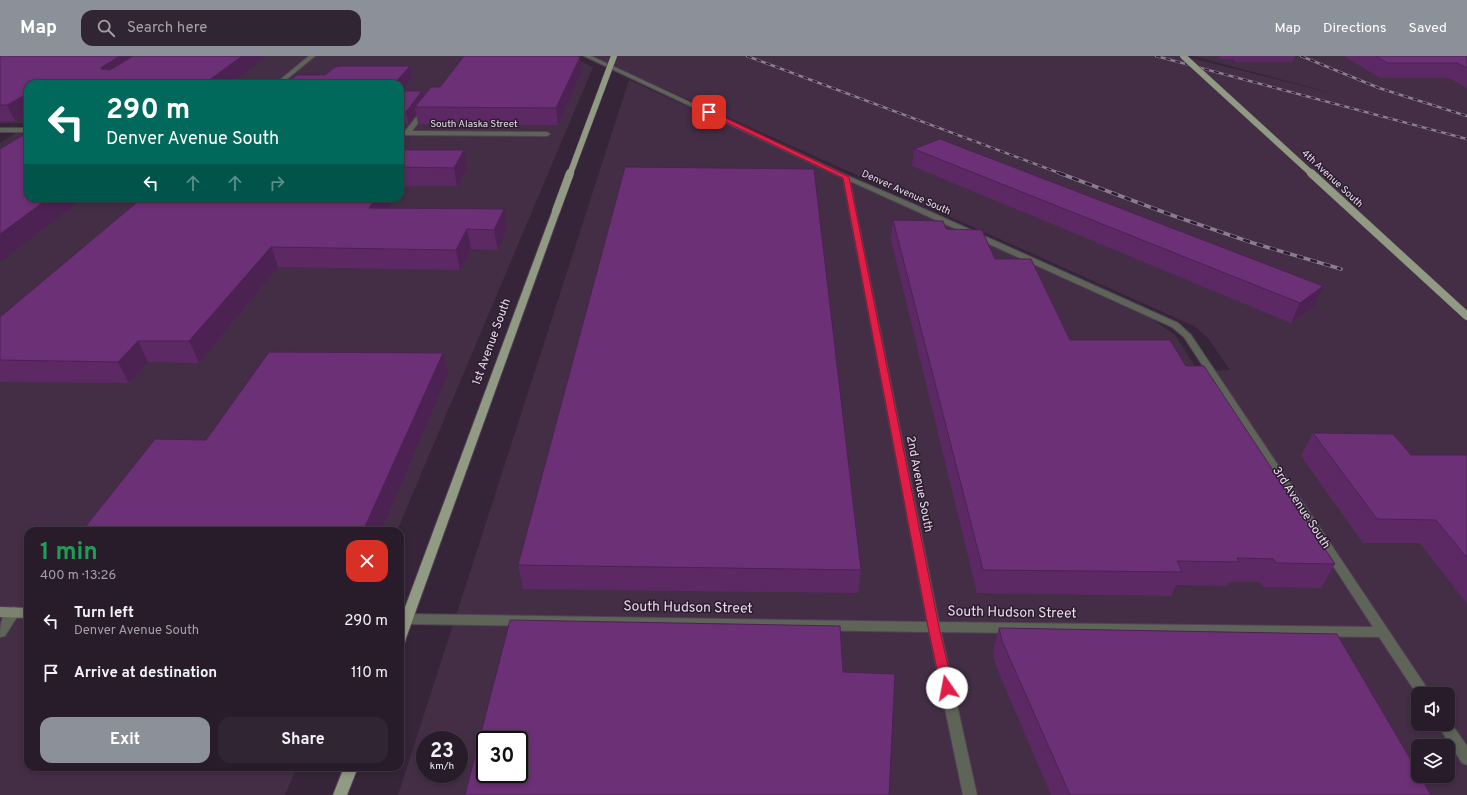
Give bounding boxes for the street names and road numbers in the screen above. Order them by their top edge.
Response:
street label: South Alaska Street [430,118,518,131]
street label: 4th Avenue South [1299,147,1365,211]
street label: Denver Avenue South [859,167,953,219]
street label: 1st Avenue South [469,296,515,388]
street label: 2nd Avenue South [902,434,936,534]
street label: 3rd Avenue South [1268,464,1334,552]
street label: South Hudson Street [623,598,753,618]
street label: South Hudson Street [947,603,1077,623]

